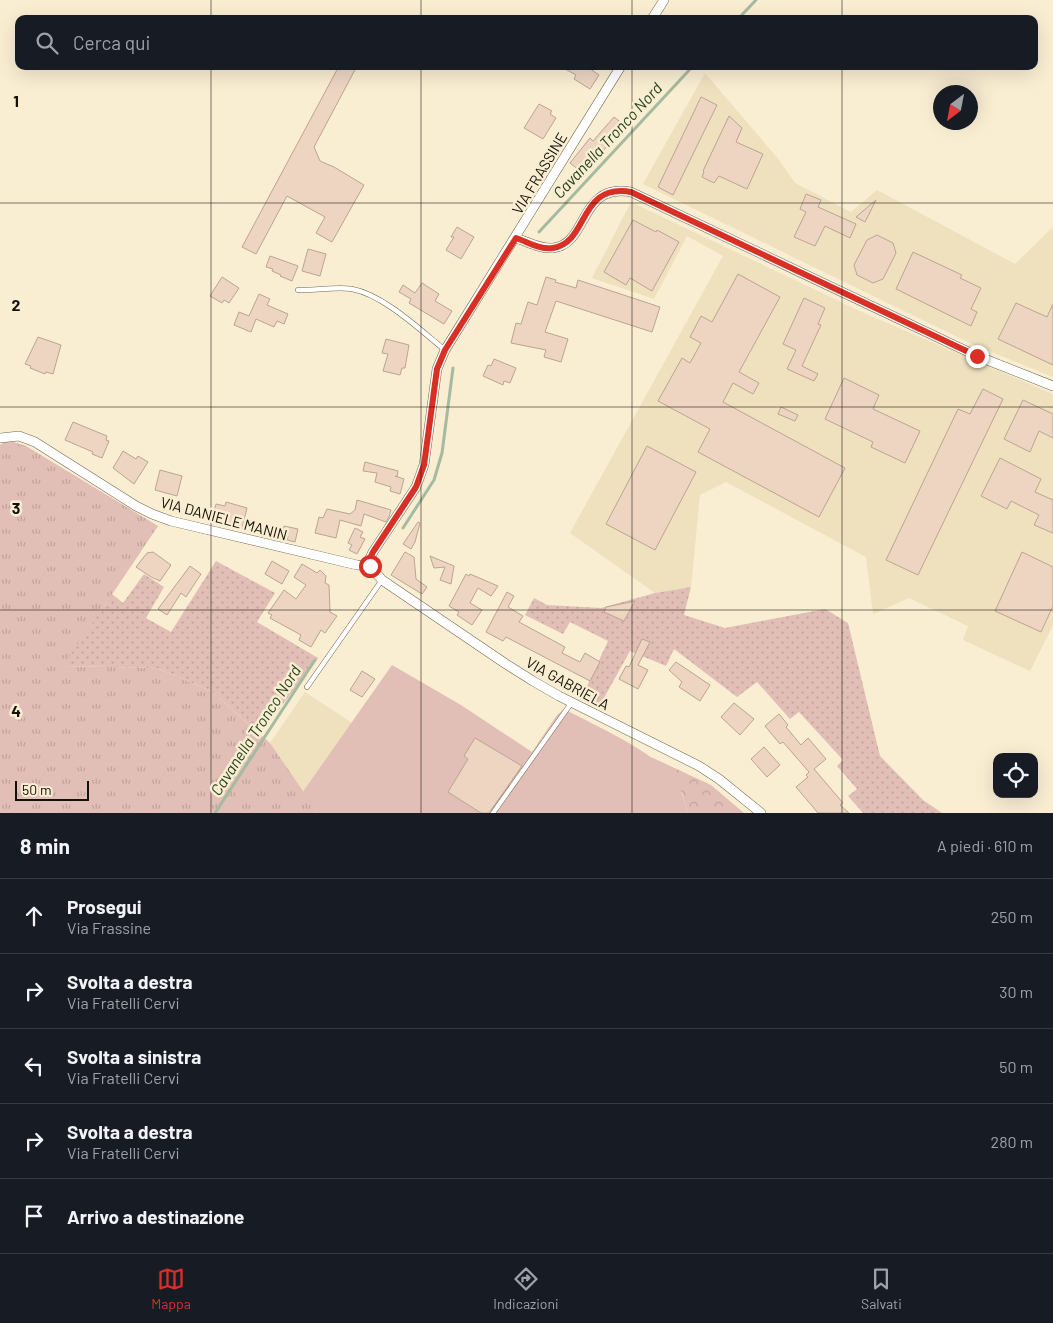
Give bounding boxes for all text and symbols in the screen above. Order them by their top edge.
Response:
search box [15,15,1038,70]
icon: search [33,29,61,57]
text: Cerca qui [73,31,150,54]
water label: Cavanella Tronco Nord [548,78,666,202]
north arrow [933,85,978,130]
text: 1 [13,91,19,110]
street label: VIA FRASSINE [508,129,570,217]
text: 2 [12,295,21,314]
route end [966,345,989,368]
street label: VIA DANIELE MANIN [159,492,289,544]
text: 3 [12,498,20,517]
route start [359,555,382,578]
street label: VIA GABRIELA [523,653,613,713]
water label: Cavanella Tronco Nord [206,661,304,799]
text: 4 [11,701,21,720]
map controls [993,753,1038,798]
button: locate [993,753,1038,798]
scale bar [15,778,89,801]
text: 50 m [22,781,51,798]
text: 8 min [20,833,70,858]
text: A piedi · 610 m [937,836,1033,855]
text: Prosegui [67,895,142,918]
icon: ahead [20,902,48,930]
text: 250 m [991,907,1033,926]
text: Via Frassine [67,918,151,937]
text: Svolta a destra [67,970,193,993]
icon: right [20,977,48,1005]
text: 30 m [999,982,1033,1001]
text: Via Fratelli Cervi [67,993,180,1012]
text: Svolta a sinistra [67,1045,201,1068]
icon: left [20,1052,48,1080]
text: 50 m [999,1057,1033,1076]
text: Via Fratelli Cervi [67,1068,180,1087]
text: Svolta a destra [67,1120,193,1143]
icon: right [20,1127,48,1155]
text: 280 m [991,1132,1033,1151]
text: Via Fratelli Cervi [67,1143,180,1162]
icon: arrive [20,1202,48,1230]
text: Arrivo a destinazione [67,1205,245,1228]
tab: Mappa [151,1265,191,1312]
tab: Indicazioni [493,1265,559,1312]
tab: Salvati [861,1265,902,1312]

